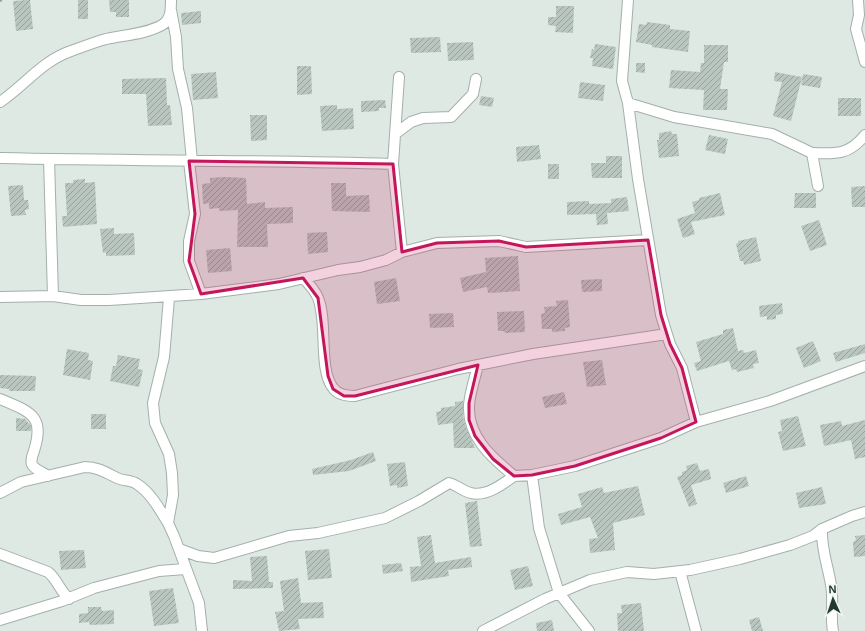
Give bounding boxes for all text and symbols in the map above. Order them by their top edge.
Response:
north arrow [813,579,853,619]
text: N [828,583,837,595]

